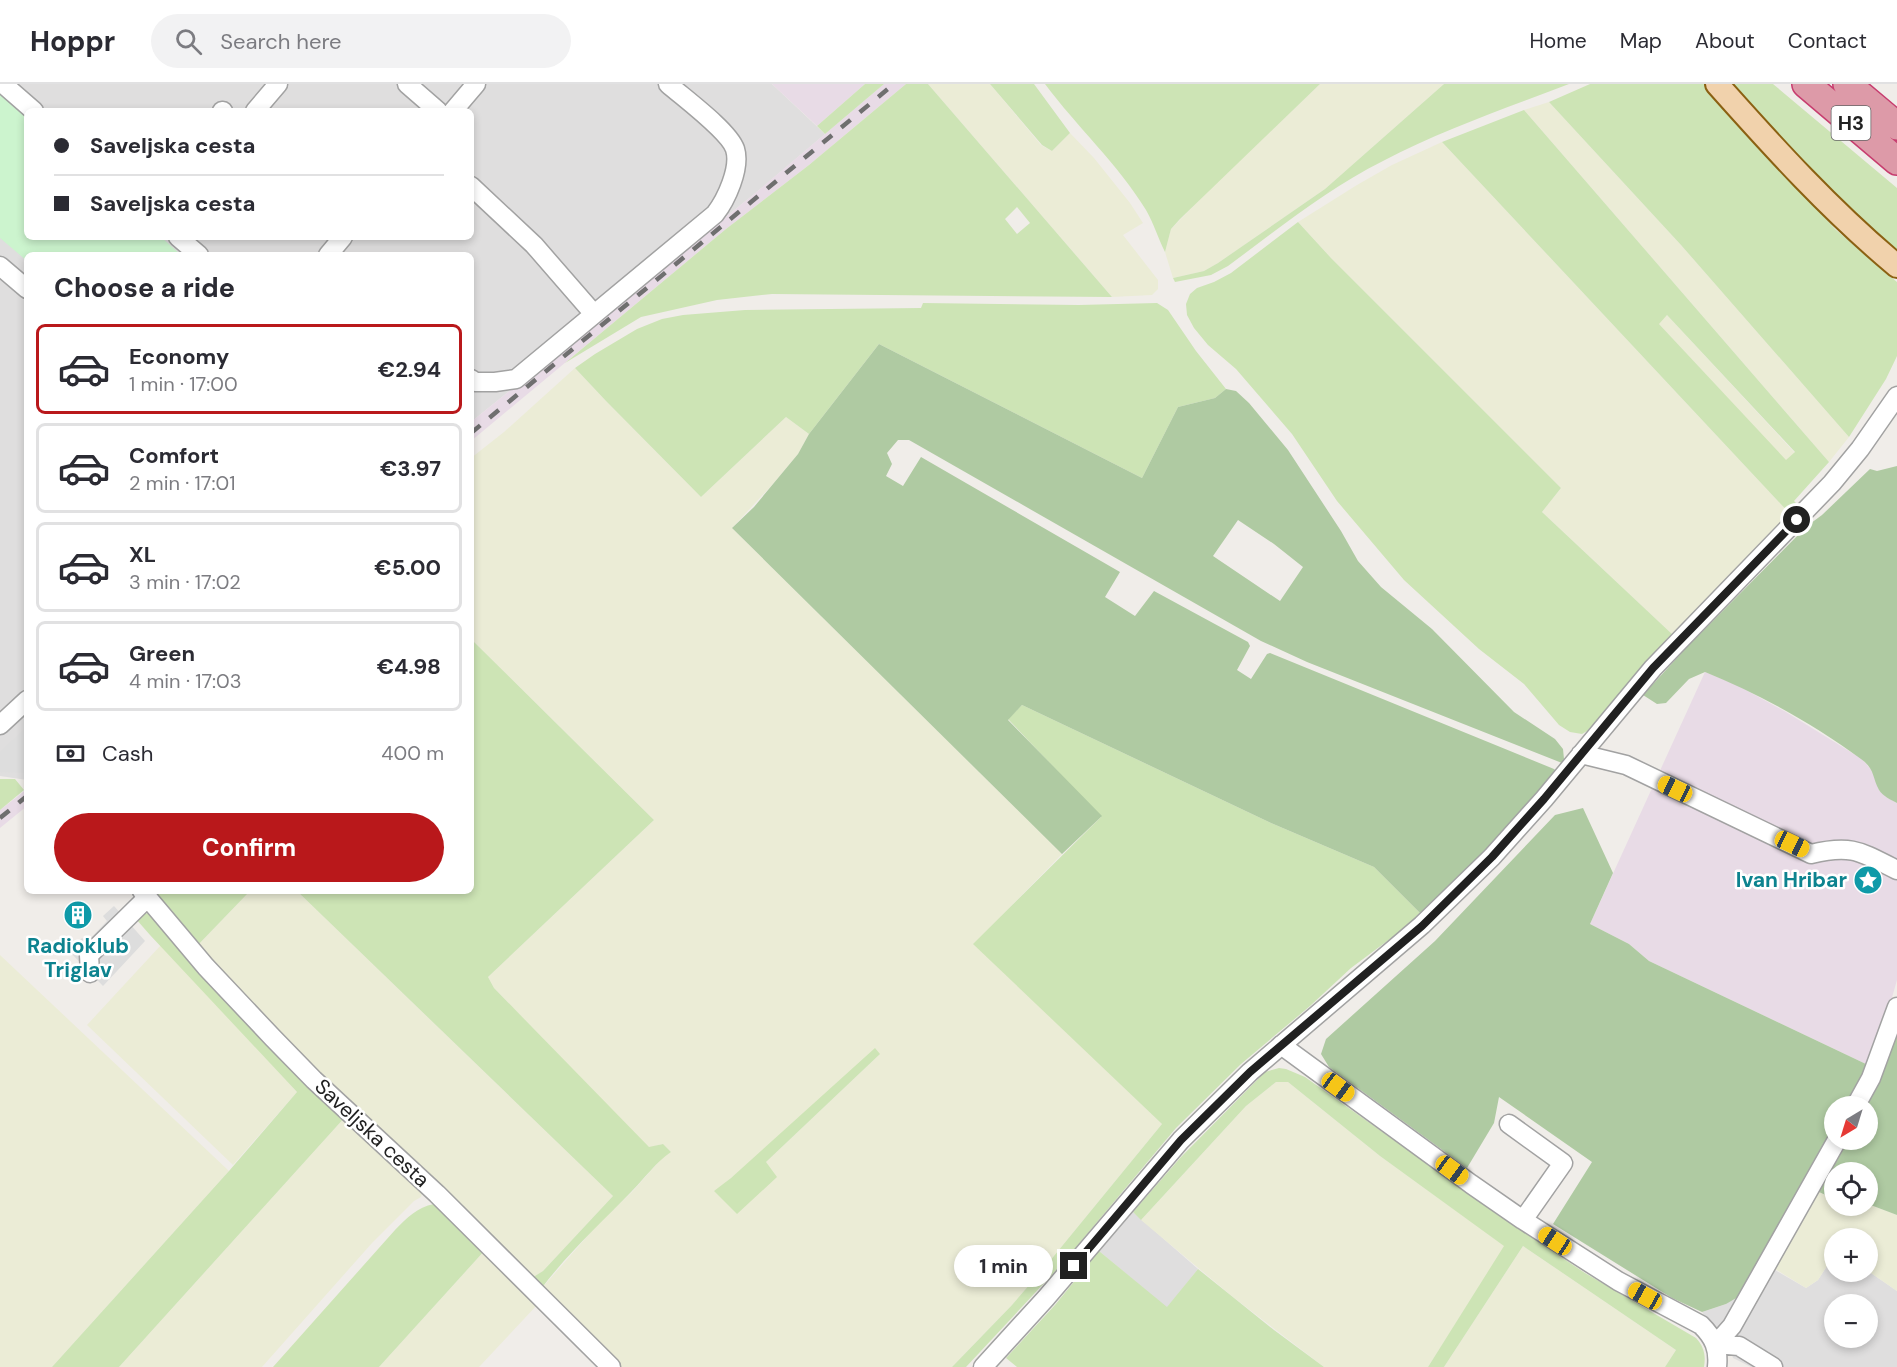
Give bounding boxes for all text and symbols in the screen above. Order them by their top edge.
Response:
search box [151,14,571,68]
text: Hoppr [30,23,115,60]
icon: search [172,25,205,58]
text: Search here [220,27,342,56]
text: Home [1529,27,1587,55]
text: Map [1620,27,1662,55]
text: About [1695,27,1755,55]
text: Contact [1788,27,1867,55]
road number: H3 [1832,106,1870,140]
text: Saveljska cesta [90,131,255,160]
text: Saveljska cesta [90,189,255,218]
text: Choose a ride [54,270,235,305]
icon: car [57,342,111,396]
text: Economy [129,342,229,371]
text: €2.94 [378,355,441,384]
text: 1 min · 17:00 [129,371,238,397]
icon: car [57,441,111,495]
text: Comfort [129,441,219,470]
text: €3.97 [380,454,441,483]
text: 2 min · 17:01 [129,470,235,496]
route start [1783,506,1810,533]
icon: car [57,540,111,594]
text: XL [129,540,156,569]
text: €5.00 [374,553,441,582]
text: 3 min · 17:02 [129,569,241,595]
icon: car [57,639,111,693]
text: Green [129,639,195,668]
text: €4.98 [377,652,441,681]
text: 4 min · 17:03 [129,668,242,694]
icon: cash [54,737,87,770]
text: Cash [102,739,153,768]
text: 400 m [381,740,444,766]
car [1655,773,1695,805]
button: Confirm [54,813,444,882]
car [1772,828,1812,860]
place icon: Ivan Hribar [1852,864,1884,896]
place label: Ivan Hribar [1736,866,1847,894]
building icon: Radioklub Triglav [62,899,94,931]
place label: Radioklub Triglav [27,932,129,984]
car [1318,1069,1358,1105]
street label: Saveljska cesta [309,1073,435,1193]
north arrow [1824,1096,1878,1150]
map controls [1824,1096,1878,1348]
car [1432,1152,1472,1188]
button: locate [1824,1162,1878,1216]
car [1535,1224,1575,1258]
button: + [1824,1228,1878,1282]
callout: 1 min [954,1245,1053,1287]
route end [1060,1252,1087,1279]
text: 1 min [979,1253,1028,1279]
car [1625,1279,1665,1313]
button: − [1824,1294,1878,1348]

